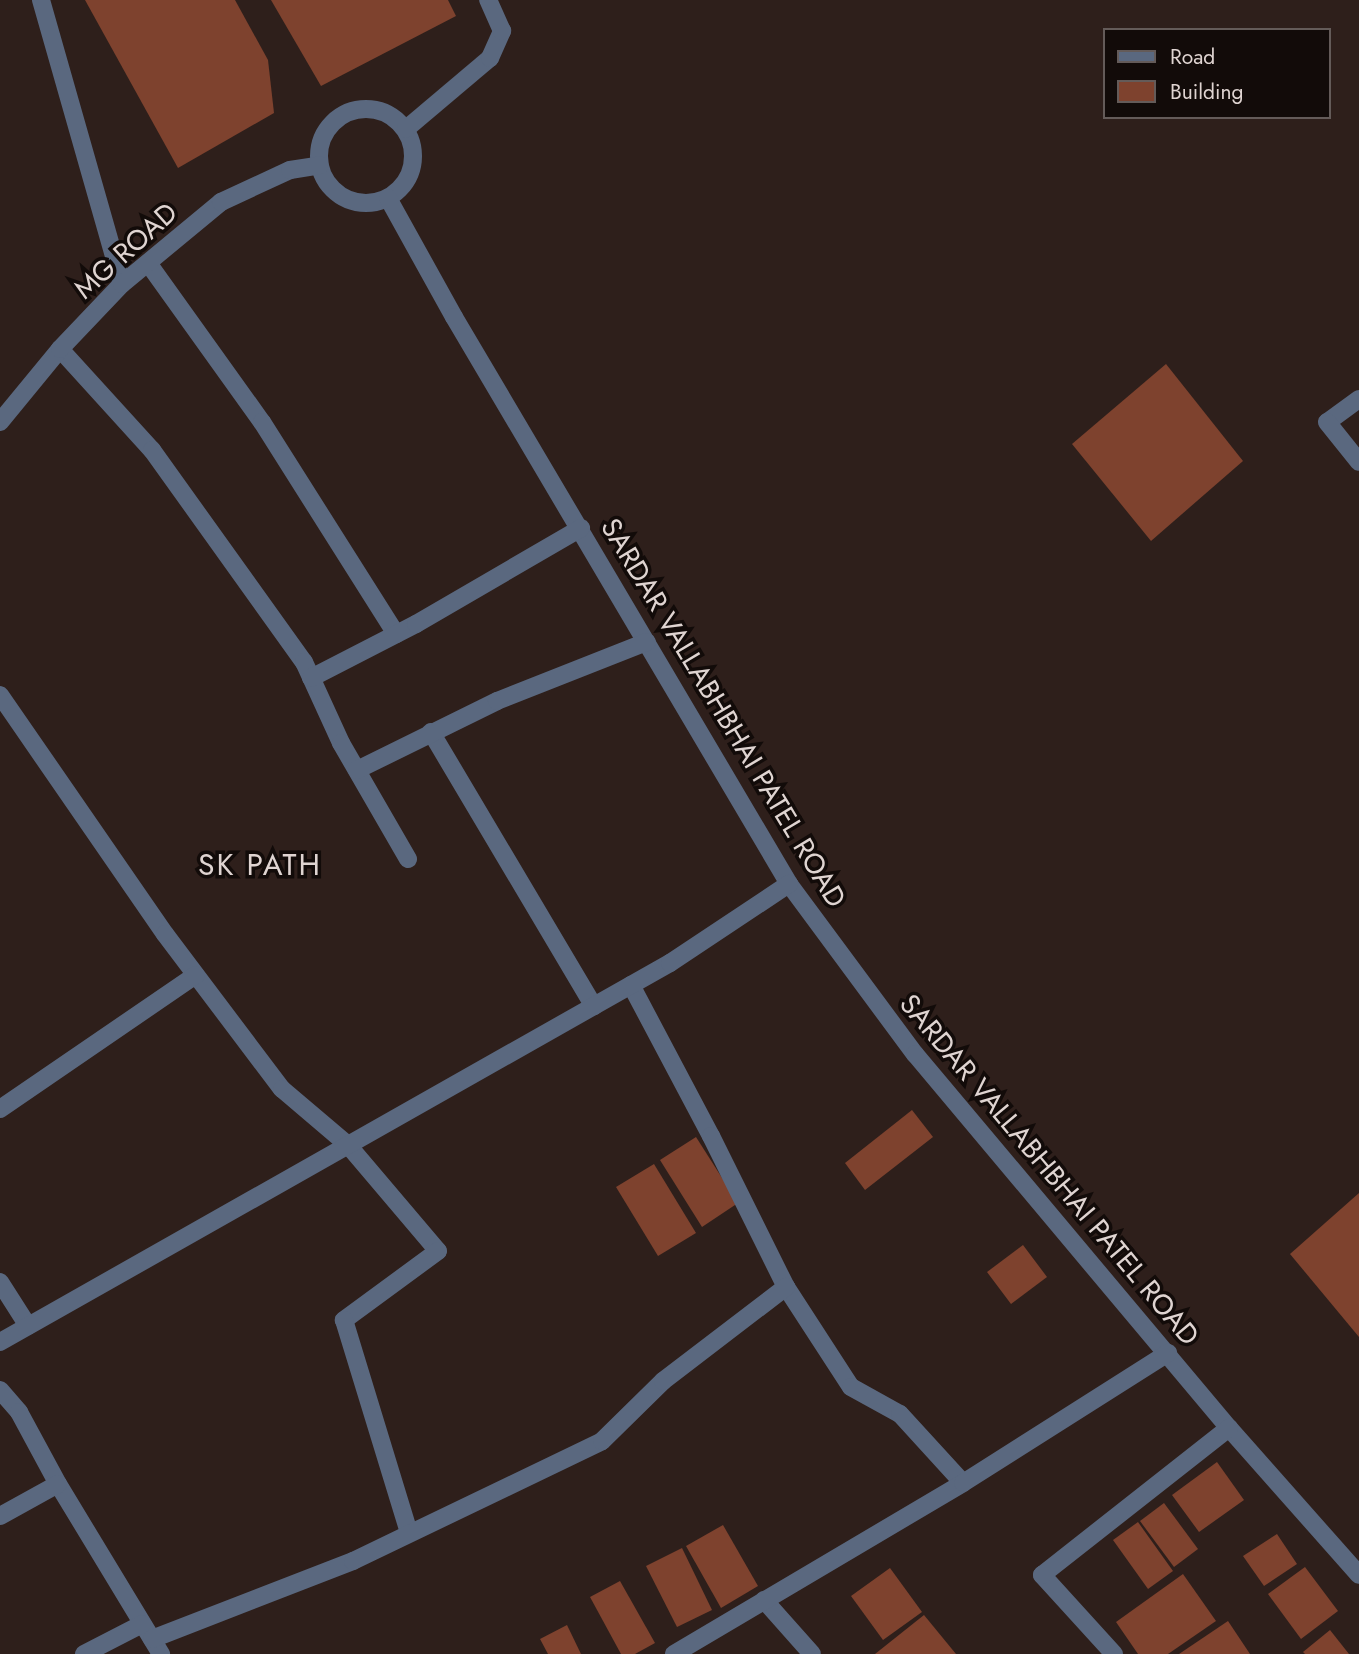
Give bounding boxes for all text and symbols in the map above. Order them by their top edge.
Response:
legend [1104,28,1331,119]
text: Road [1170,42,1215,72]
text: Building [1170,77,1243,107]
street label: MG ROAD [67,196,185,306]
street label: SARDAR VALLABHBHAI PATEL ROAD [593,512,853,914]
district label: SK PATH [199,847,321,883]
street label: SARDAR VALLABHBHAI PATEL ROAD [892,988,1206,1352]

